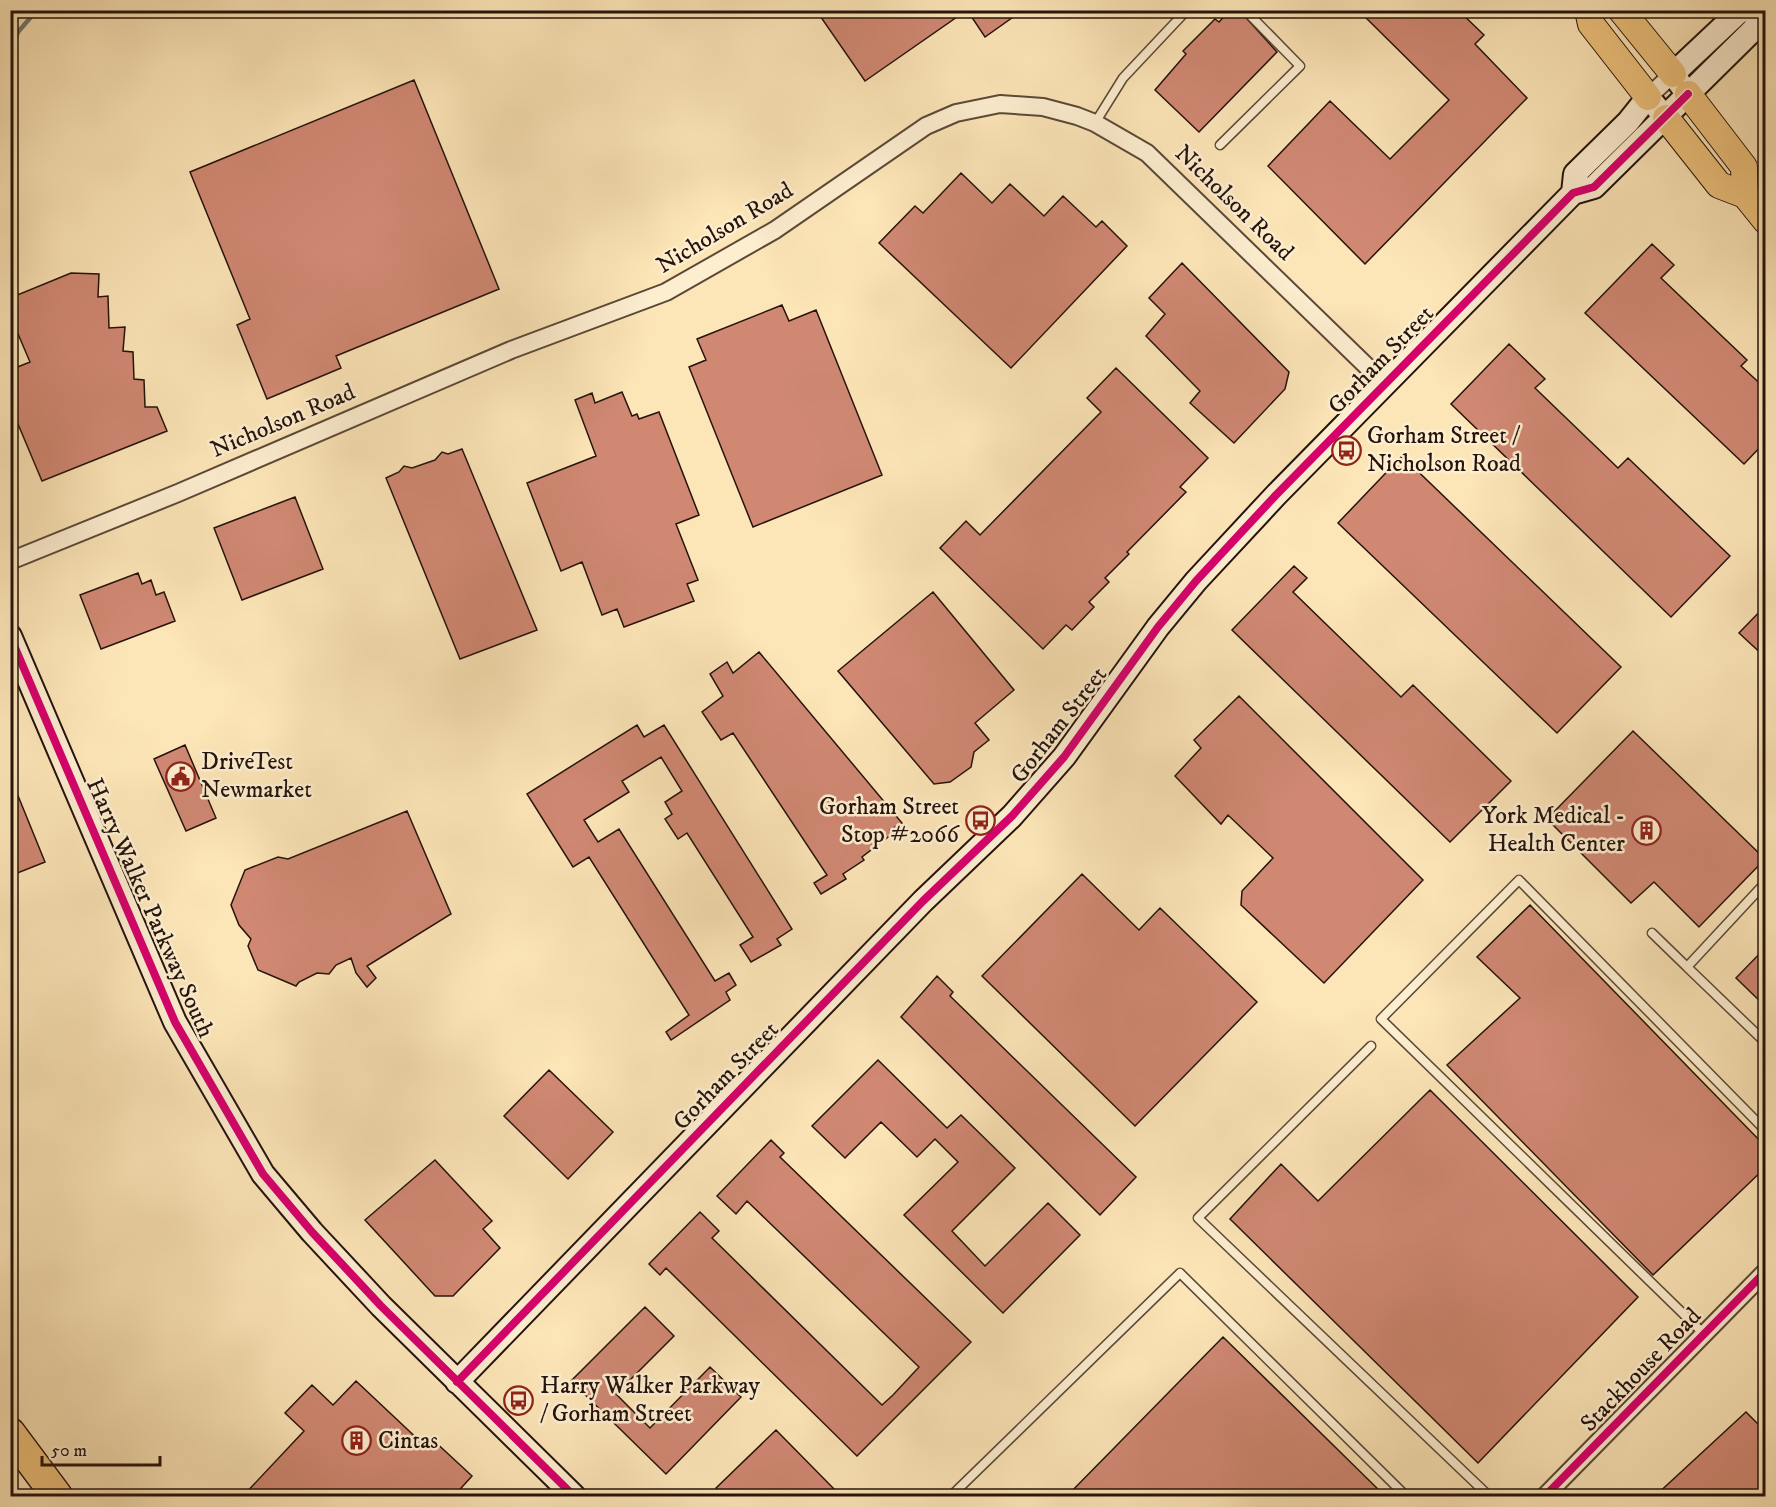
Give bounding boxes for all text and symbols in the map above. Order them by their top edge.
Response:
street label: Nicholson Road [1168,139,1300,267]
street label: Nicholson Road [651,175,799,281]
street label: Gorham Street [1322,299,1441,421]
street label: Nicholson Road [206,377,360,465]
place label: Gorham Street / Nicholson Road [1367,421,1521,479]
bus stop icon: Gorham Street / Nicholson Road [1330,434,1362,466]
street label: Gorham Street [1004,660,1114,789]
place label: DriveTest Newmarket [201,747,312,805]
public building icon: DriveTest Newmarket [164,760,196,792]
street label: Harry Walker Parkway South [79,773,221,1043]
place label: Gorham Street Stop #2066 [819,792,961,850]
place label: York Medical - Health Center [1482,801,1625,859]
bus stop icon: Gorham Street Stop #2066 [964,805,996,837]
building icon: York Medical - Health Center [1630,814,1662,846]
street label: Gorham Street [667,1015,786,1137]
street label: Stackhouse Road [1574,1302,1708,1438]
place label: Harry Walker Parkway / Gorham Street [540,1371,761,1429]
bus stop icon: Harry Walker Parkway / Gorham Street [503,1384,535,1416]
building icon: Cintas [341,1425,373,1457]
place label: Cintas [378,1426,438,1456]
scale bar [42,1429,160,1467]
text: 50 m [51,1440,87,1462]

